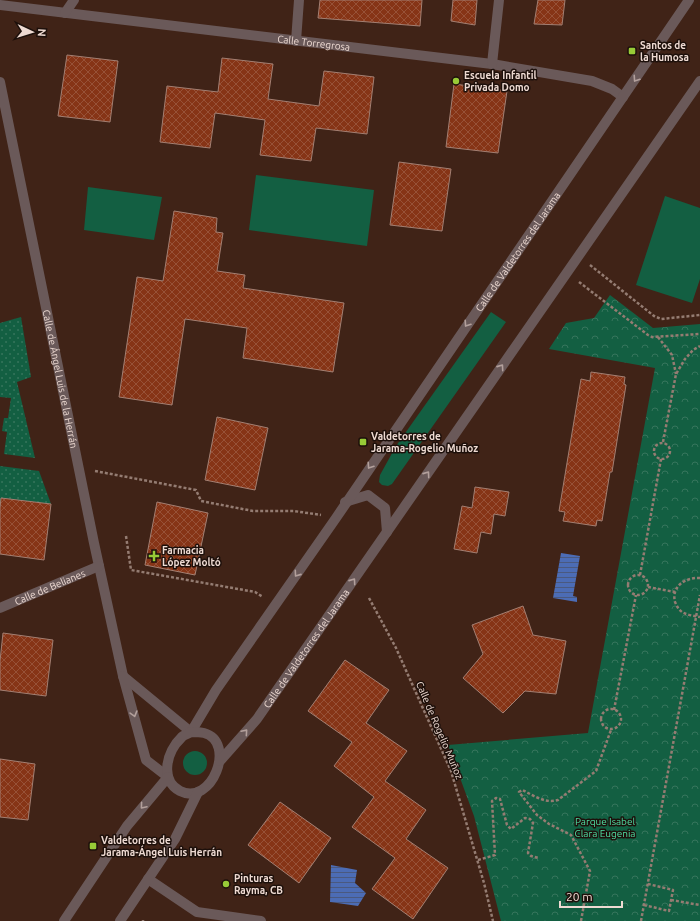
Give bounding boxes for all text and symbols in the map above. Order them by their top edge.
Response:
north arrow [12,12,52,52]
text: N [36,28,48,37]
street label: Calle Torregrosa [277,33,351,53]
place label: Santos de la Humosa [640,40,689,63]
marker: Santos de la Humosa [627,46,637,56]
place label: Escuela Infantil Privada Domo [464,70,536,93]
one-way arrow [634,74,641,81]
marker: Escuela Infantil Privada Domo [451,76,461,86]
street label: Calle de Valdetorres del Jarama [473,190,562,314]
street label: Calle de Ángel Luis de la Herrán [41,309,80,449]
one-way arrow [465,320,472,327]
one-way arrow [496,364,504,371]
place label: Valdetorres de Jarama-Rogelio Muñoz [371,431,478,454]
marker: Valdetorres de Jarama-Rogelio Muñoz [358,437,368,447]
one-way arrow [367,462,375,469]
one-way arrow [422,471,430,478]
place label: Farmacia López Moltó [162,545,221,568]
marker: Farmacia López Moltó [149,551,159,561]
street label: Calle de Belianes [13,568,87,607]
one-way arrow [294,570,302,577]
one-way arrow [348,578,355,585]
street label: Calle de Valdetorres del Jarama [261,587,351,710]
street label: Calle de Rogelio Muñoz [414,680,465,781]
one-way arrow [129,710,138,717]
one-way arrow [241,729,248,737]
one-way arrow [140,802,147,809]
park label: Parque Isabel Clara Eugenia [575,816,635,839]
place label: Valdetorres de Jarama-Ángel Luis Herrán [101,835,222,858]
marker: Valdetorres de Jarama-Ángel Luis Herrán [88,841,98,851]
place label: Pinturas Rayma, CB [234,873,283,896]
marker: Pinturas Rayma, CB [221,879,231,889]
scale bar [560,883,622,909]
text: 20 m [566,890,593,903]

